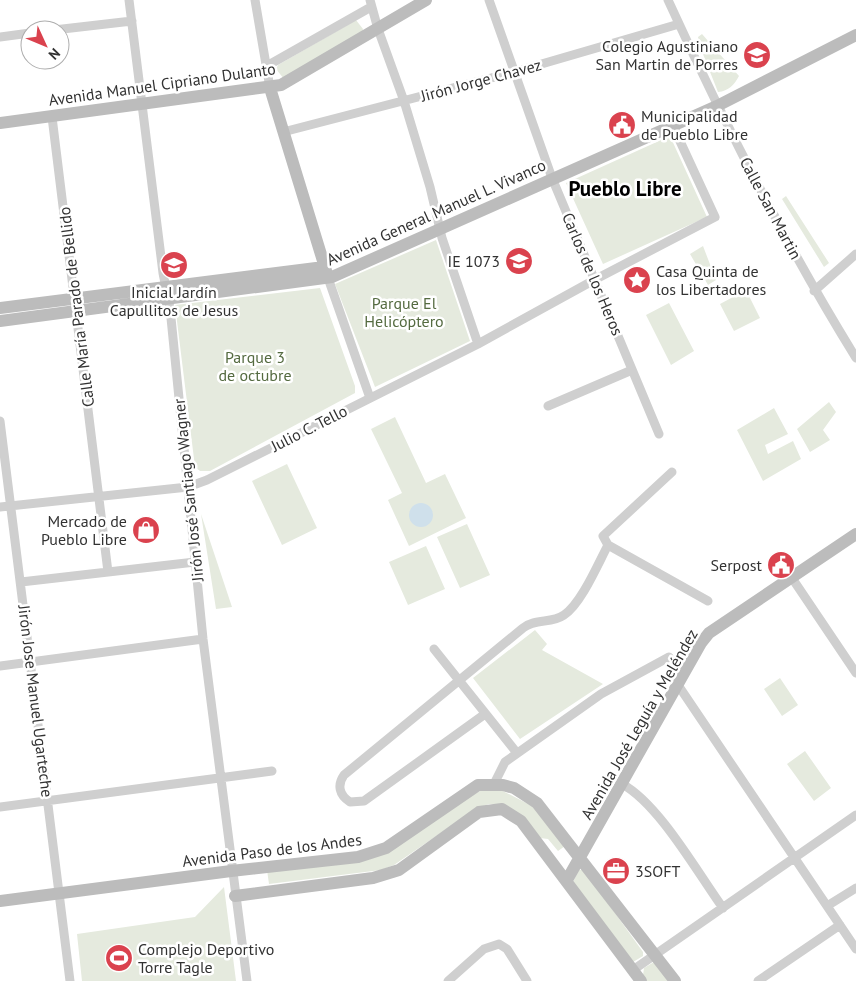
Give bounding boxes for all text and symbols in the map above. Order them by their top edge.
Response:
north arrow [20,20,70,70]
place label: Colegio Agustiniano San Martin de Porres [596,36,738,74]
school or university icon: Colegio Agustiniano San Martin de Porres [742,40,772,70]
text: N [45,44,64,64]
street label: Jirón Jorge Chavez [417,54,544,106]
street label: Avenida Manuel Cipriano Dulanto [47,58,277,110]
place label: Municipalidad de Pueblo Libre [641,106,748,144]
public building icon: Municipalidad de Pueblo Libre [607,110,637,140]
street label: Calle San Martin [736,153,806,263]
street label: Avenida General Manuel L. Vivanco [323,154,549,270]
district label: Pueblo Libre [568,175,682,202]
street label: Calle María Parado de Bellido [54,206,98,408]
street label: Carlos de los Heros [558,210,628,339]
school or university icon: IE 1073 [504,246,534,276]
school or university icon: Inicial Jardín Capullitos de Jesus [159,250,189,280]
place label: IE 1073 [448,251,500,271]
place label: Casa Quinta de los Libertadores [656,261,767,299]
place icon: Casa Quinta de los Libertadores [622,265,652,295]
place label: Inicial Jardín Capullitos de Jesus [110,282,238,320]
park label: Parque El Helicóptero [364,293,444,331]
park label: Parque 3 de octubre [218,347,292,385]
street label: Jirón José Santiago Wagner [168,397,208,583]
street label: Julio C. Tello [267,400,351,456]
place label: Mercado de Pueblo Libre [41,511,127,549]
shop icon: Mercado de Pueblo Libre [131,515,161,545]
public building icon: Serpost [766,550,796,580]
place label: Serpost [711,555,763,575]
street label: Jirón Jose Manuel Ugarteche [14,603,58,798]
street label: Avenida José Leguía y Meléndez [576,625,702,823]
street label: Avenida Paso de los Andes [181,829,363,871]
office icon: 3SOFT [601,856,631,886]
place label: 3SOFT [635,861,680,881]
place label: Complejo Deportivo Torre Tagle [138,939,274,977]
sports icon: Complejo Deportivo Torre Tagle [104,943,134,973]

